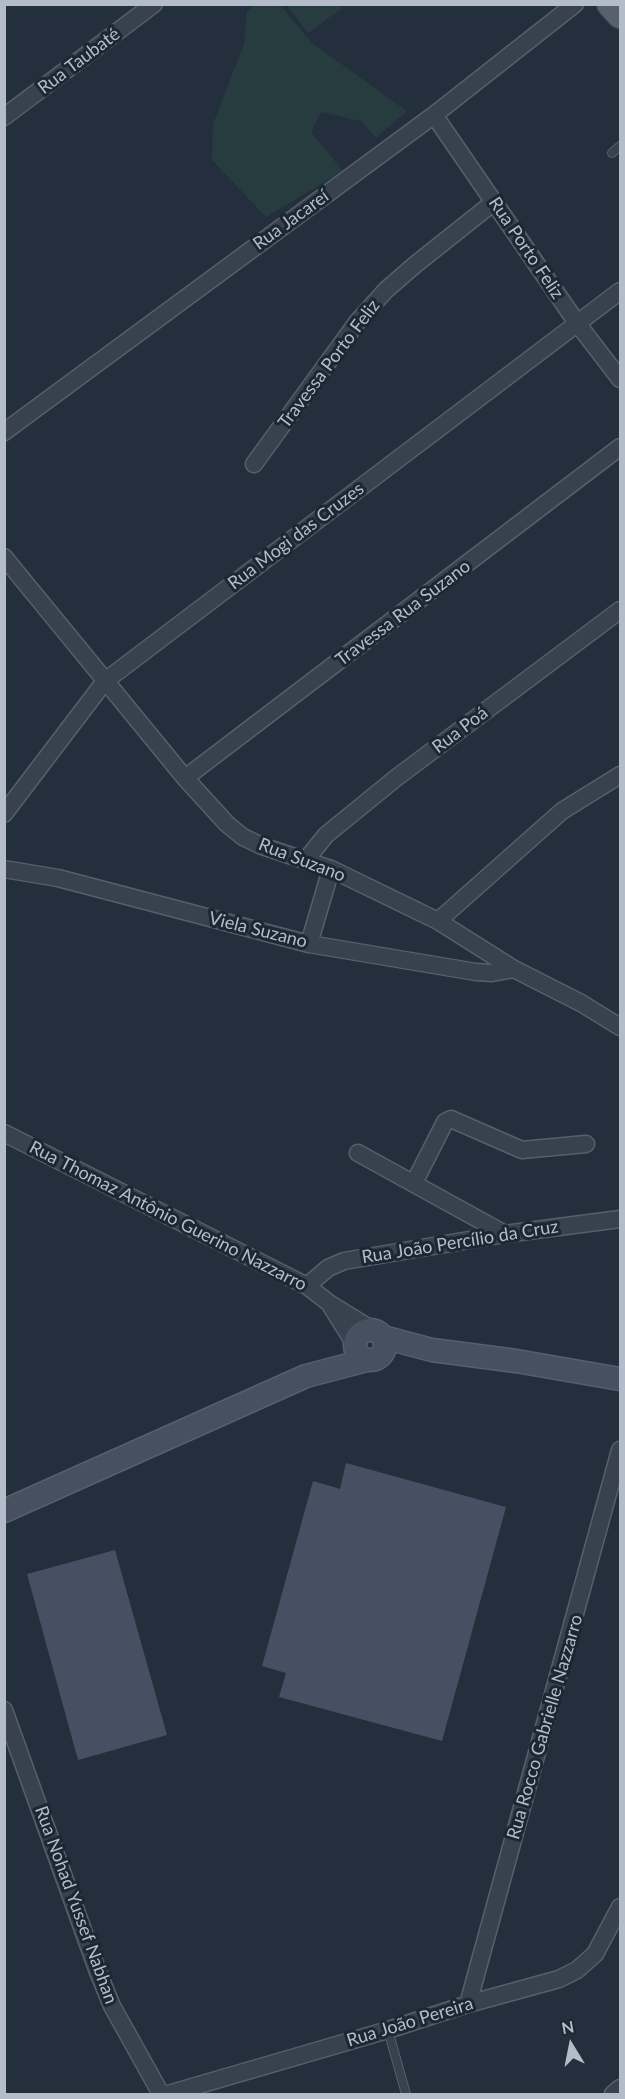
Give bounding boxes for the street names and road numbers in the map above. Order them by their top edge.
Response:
street label: Rua Taubaté [34,23,124,99]
street label: Rua Jacareí [249,185,333,255]
street label: Rua Porto Feliz [484,193,568,303]
street label: Travessa Porto Feliz [274,295,384,433]
street label: Rua Mogi das Cruzes [224,478,368,594]
street label: Travessa Rua Suzano [331,555,475,671]
street label: Rua Poá [428,702,492,758]
street label: Rua Suzano [255,834,349,886]
street label: Viela Suzano [207,907,309,953]
street label: Rua Thomaz Antônio Guerino Nazzarro [26,1136,310,1296]
street label: Rua João Percílio da Cruz [360,1216,560,1268]
street label: Rua Rocco Gabrielle Nazzarro [503,1612,587,1842]
street label: Rua Nohad Yussef Nabhan [30,1803,122,2007]
street label: Rua João Pereira [344,1993,476,2051]

